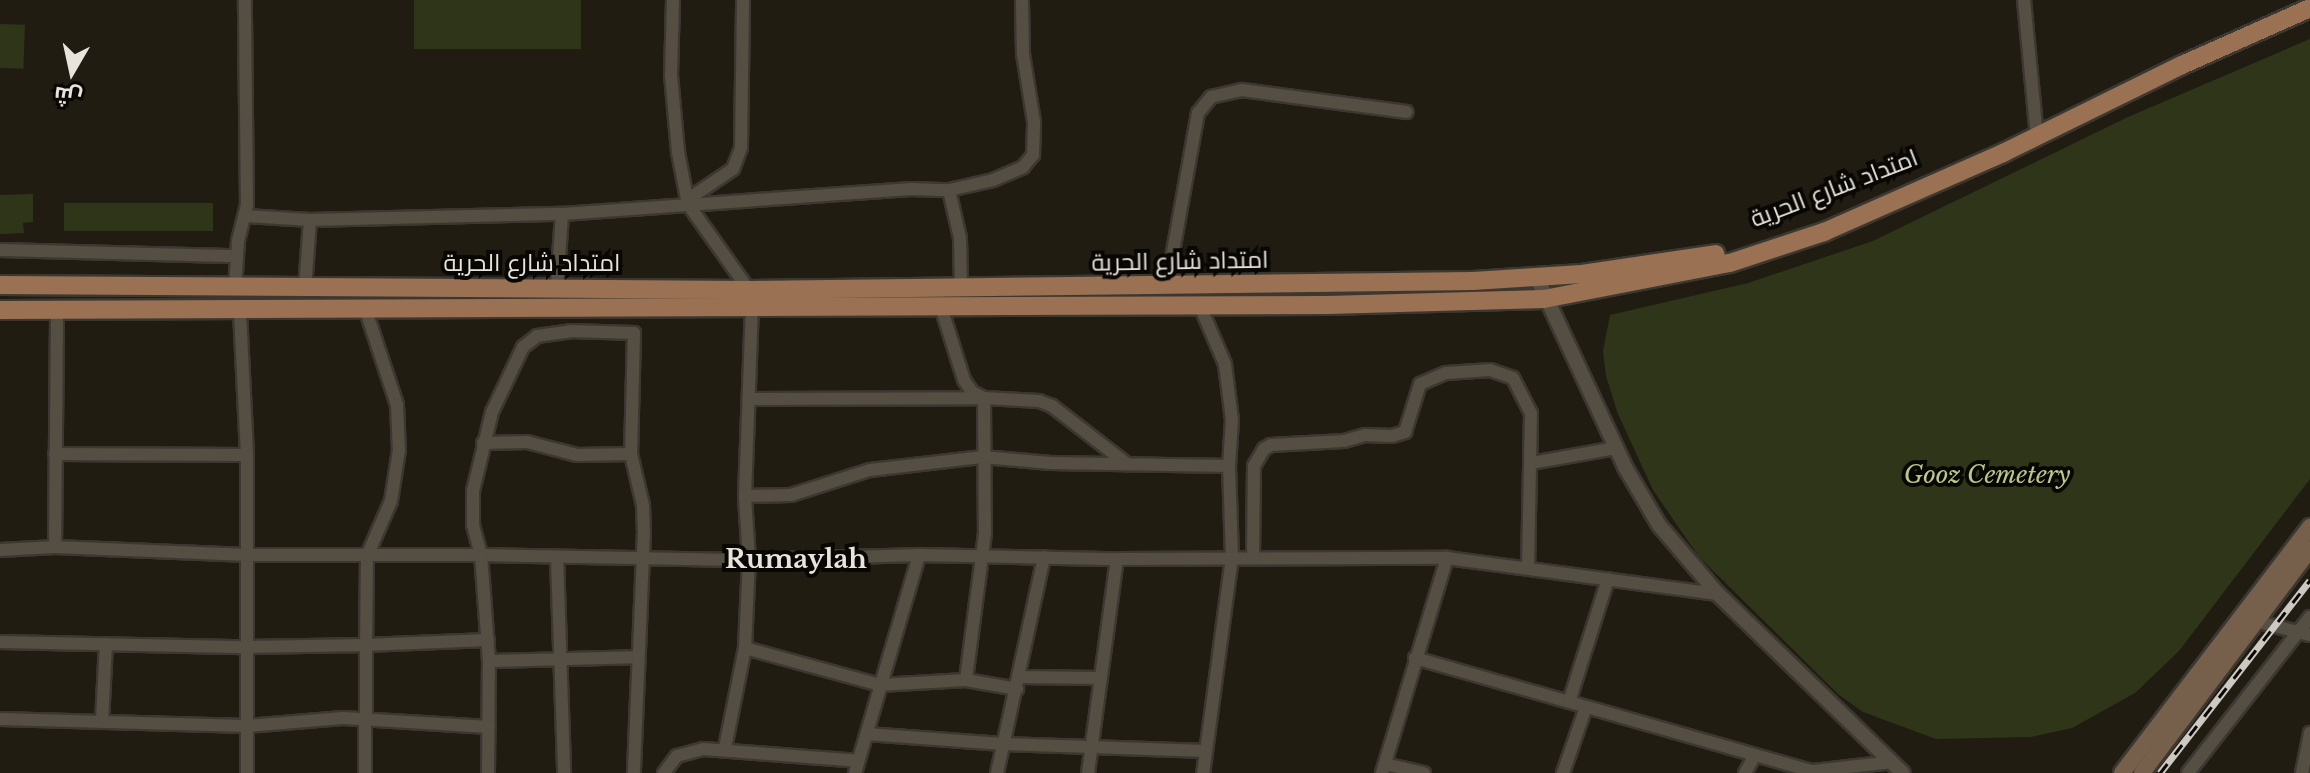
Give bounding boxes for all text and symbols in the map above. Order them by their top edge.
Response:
north arrow [32,32,112,112]
text: ش [52,81,84,112]
street label: امتداد شارع الحرية [1746,143,1922,233]
street label: امتداد شارع الحرية [1091,245,1269,277]
street label: امتداد شارع الحرية [444,249,620,277]
park label: Gooz Cemetery [1904,461,2070,489]
district label: Rumaylah [725,544,867,576]

